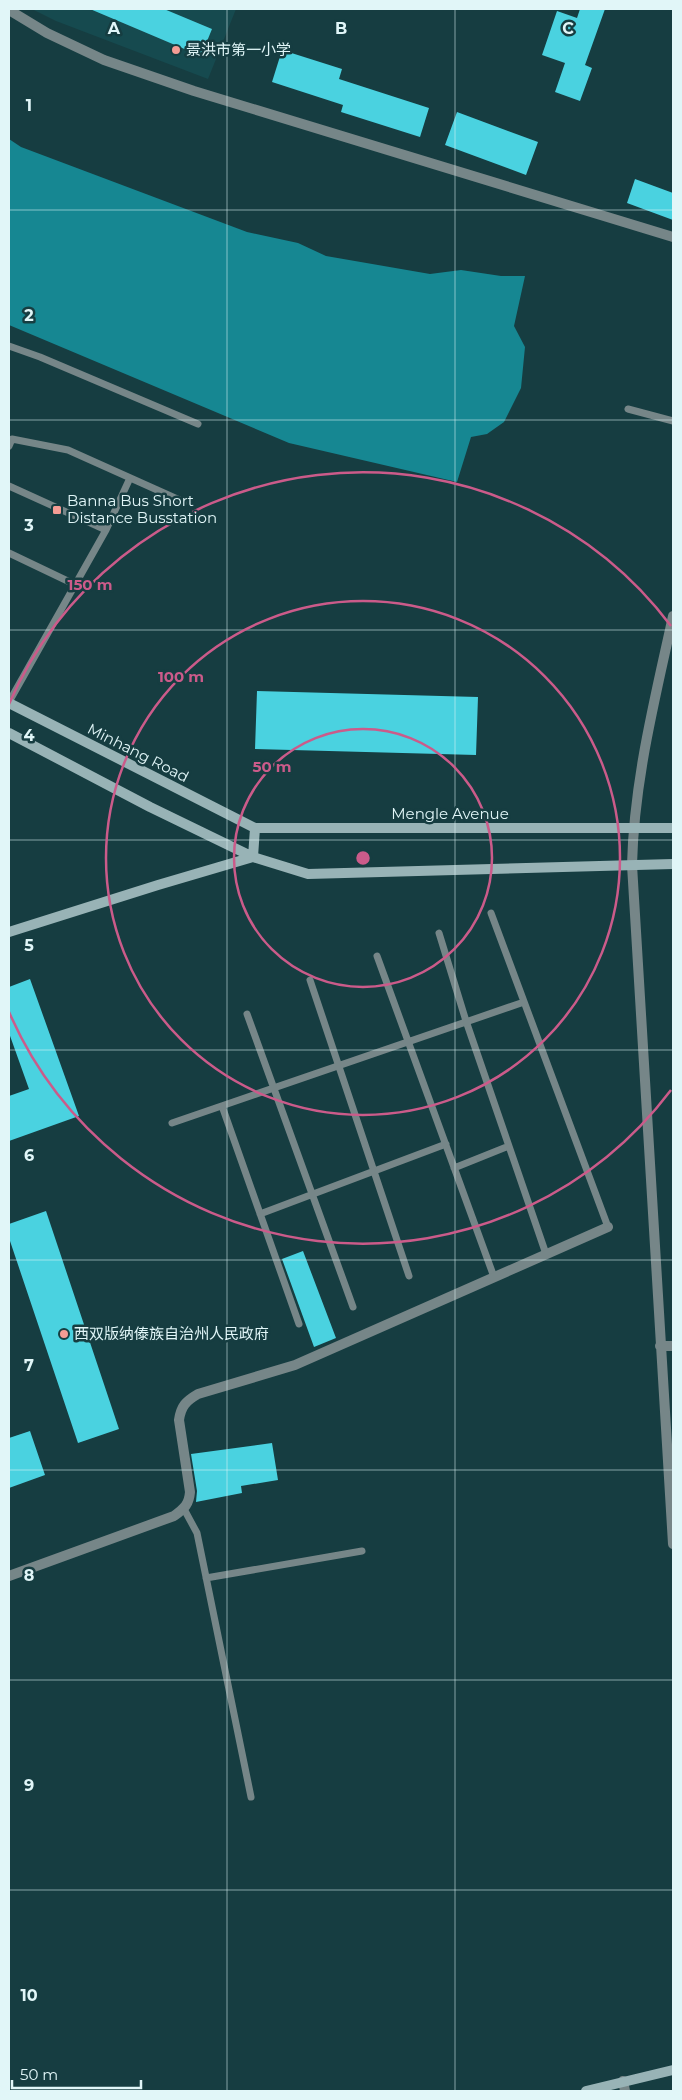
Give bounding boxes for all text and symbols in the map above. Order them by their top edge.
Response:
text: A [107,19,121,38]
text: B [335,19,347,38]
text: C [562,19,574,38]
place label: 景洪市第一小学 [186,40,291,59]
marker: 景洪市第一小学 [170,44,182,56]
text: 1 [26,96,32,115]
text: 2 [24,306,34,325]
place label: Banna Bus Short Distance Busstation [67,491,217,527]
marker: Banna Bus Short Distance Busstation [51,504,63,516]
text: 3 [23,516,34,535]
text: 150 m [68,575,112,594]
text: 100 m [158,667,204,686]
street label: Minhang Road [84,719,192,786]
text: 4 [23,726,35,745]
text: 50 m [252,757,292,776]
street label: Mengle Avenue [391,804,509,823]
centre of rings [354,849,372,867]
text: 5 [24,936,34,955]
text: 6 [24,1146,34,1165]
place label: 西双版纳傣族自治州人民政府 [74,1324,269,1343]
marker: 西双版纳傣族自治州人民政府 [58,1328,70,1340]
text: 7 [24,1356,34,1375]
text: 8 [24,1566,34,1585]
text: 9 [24,1776,34,1795]
text: 10 [20,1986,38,2005]
scale bar [12,2058,141,2090]
text: 50 m [20,2065,58,2084]

